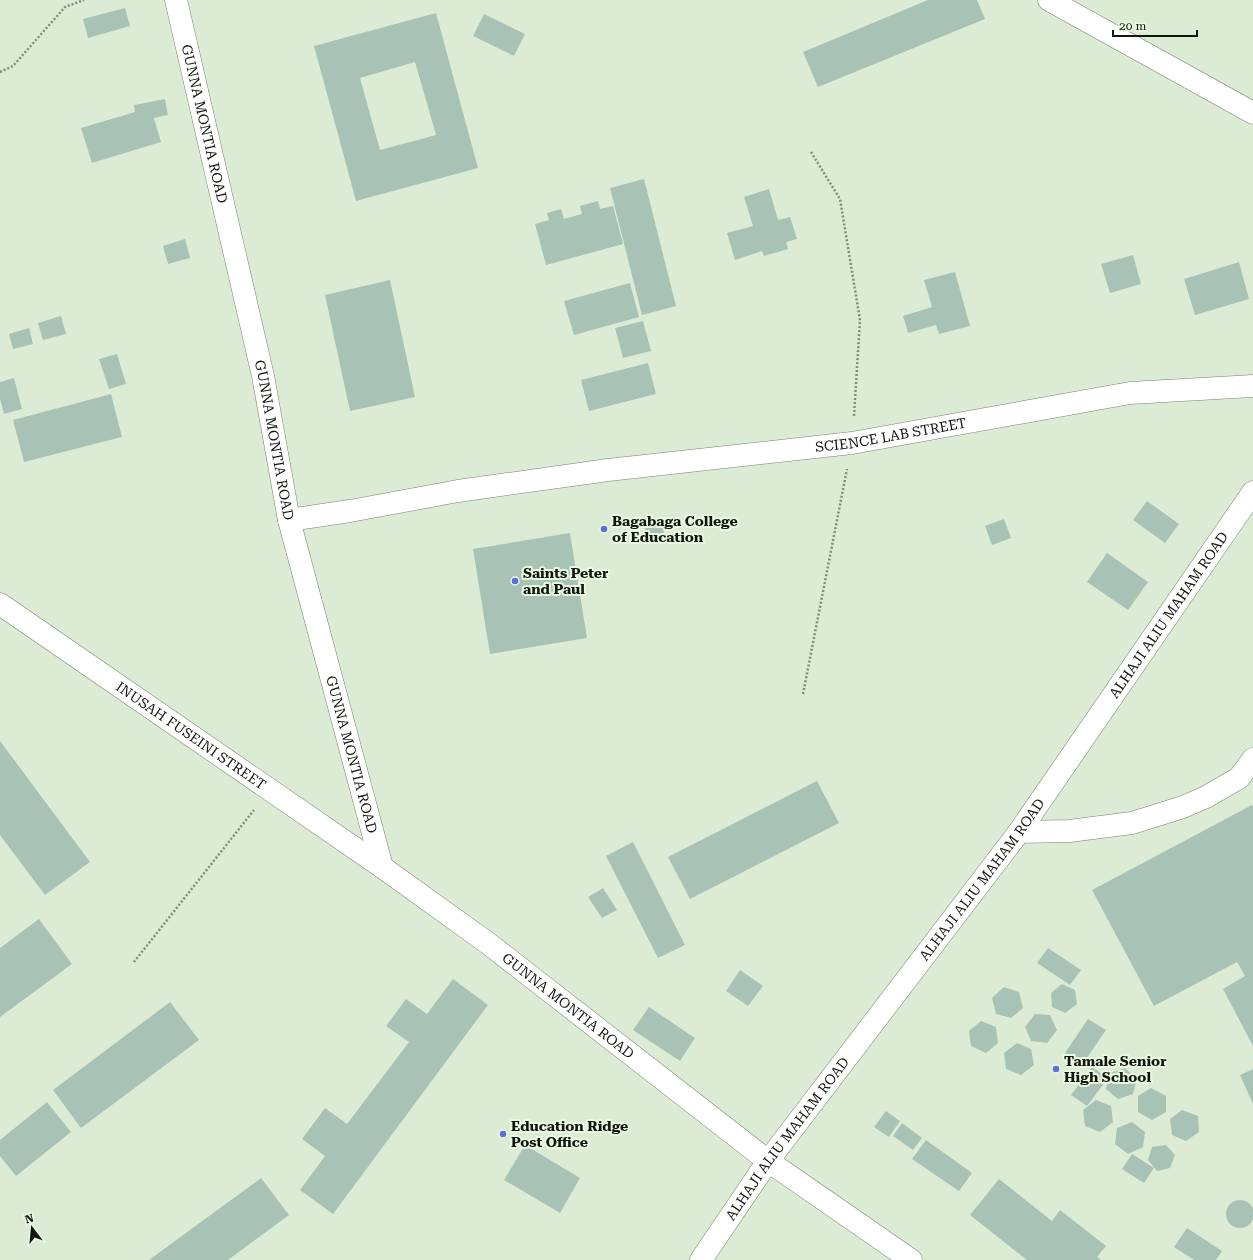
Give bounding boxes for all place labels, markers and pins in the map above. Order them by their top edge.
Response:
place label: Bagabaga College of Education [612,513,738,545]
marker: Bagabaga College of Education [599,524,609,534]
place label: Saints Peter and Paul [523,565,609,597]
marker: Saints Peter and Paul [510,576,520,586]
place label: Tamale Senior High School [1064,1053,1167,1085]
marker: Tamale Senior High School [1051,1064,1061,1074]
place label: Education Ridge Post Office [511,1118,628,1150]
marker: Education Ridge Post Office [498,1129,508,1139]

